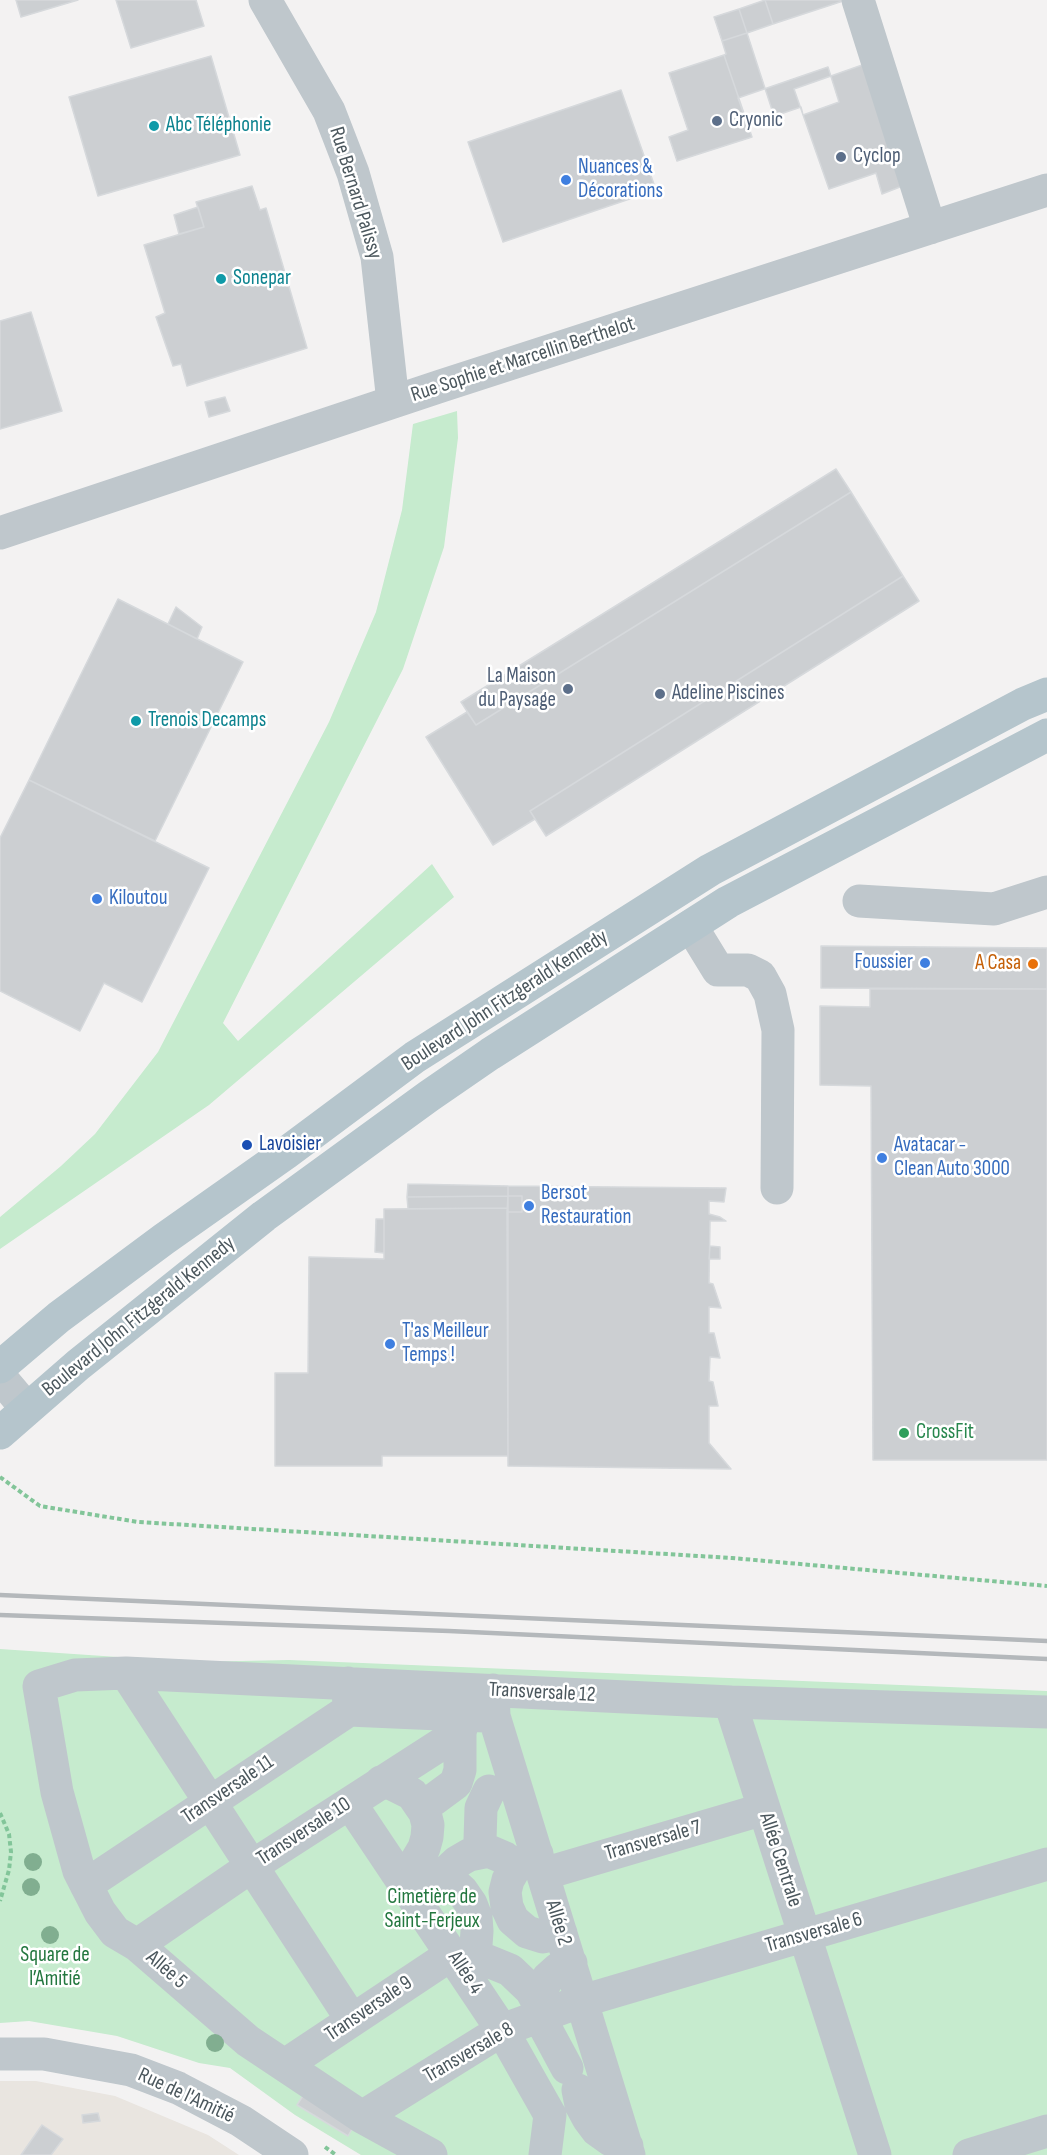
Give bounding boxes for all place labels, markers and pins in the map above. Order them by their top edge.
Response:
place label: Cryonic [729,108,783,134]
place label: Abc Téléphonie [166,113,271,139]
marker: Cryonic [710,114,724,128]
marker: Abc Téléphonie [147,119,161,133]
place label: Cyclop [853,144,901,170]
marker: Cyclop [834,150,848,164]
place label: Nuances & Décorations [578,155,663,205]
marker: Nuances & Décorations [559,173,573,187]
place label: Sonepar [233,266,291,292]
marker: Sonepar [214,272,228,286]
place label: La Maison du Paysage [478,664,556,714]
place label: Adeline Piscines [672,681,784,707]
marker: La Maison du Paysage [561,682,575,696]
marker: Adeline Piscines [653,687,667,701]
place label: Trenois Decamps [148,708,266,734]
marker: Trenois Decamps [129,714,143,728]
place label: Kiloutou [109,886,168,912]
marker: Kiloutou [90,892,104,906]
place label: Foussier [855,950,913,976]
place label: A Casa [975,951,1021,977]
marker: Foussier [918,956,932,970]
marker: A Casa [1026,957,1040,971]
place label: Lavoisier [259,1132,321,1158]
place label: Avatacar - Clean Auto 3000 [894,1133,1010,1183]
marker: Lavoisier [240,1138,254,1152]
marker: Avatacar - Clean Auto 3000 [875,1151,889,1165]
place label: Bersot Restauration [541,1181,631,1231]
marker: Bersot Restauration [522,1199,536,1213]
place label: T'as Meilleur Temps ! [402,1319,489,1369]
marker: T'as Meilleur Temps ! [383,1337,397,1351]
place label: CrossFit [916,1420,974,1446]
marker: CrossFit [897,1426,911,1440]

